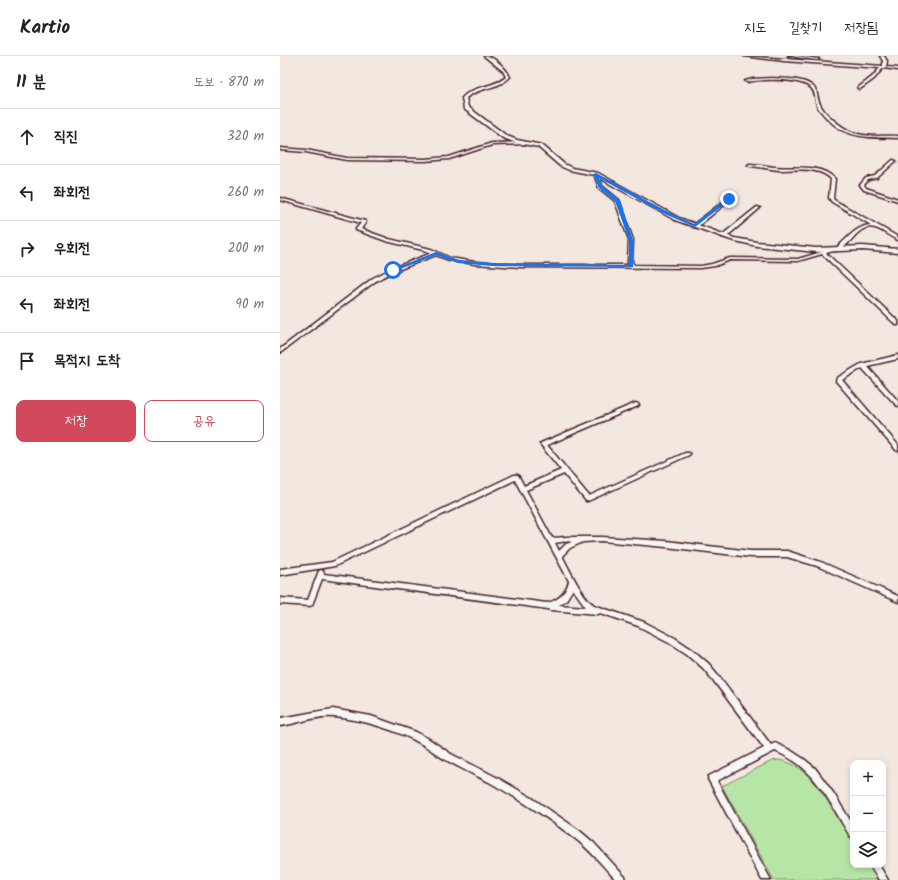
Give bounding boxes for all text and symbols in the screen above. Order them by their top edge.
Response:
text: Kartio [20,13,70,43]
text: 지도 [744,17,766,39]
text: 길찾기 [788,17,822,39]
text: 저장됨 [844,17,878,39]
text: 11 분 [16,69,47,96]
text: 도보 · 870 m [194,72,264,93]
text: 직진 [54,125,78,149]
icon: ahead [16,126,38,148]
text: 320 m [227,126,264,147]
text: 좌회전 [54,181,90,205]
icon: left [16,182,38,204]
text: 260 m [227,182,264,203]
route end [720,190,738,208]
text: 우회전 [54,237,90,261]
icon: right [16,238,38,260]
text: 200 m [228,238,264,259]
route start [384,261,402,279]
text: 좌회전 [54,293,90,317]
icon: left [16,294,38,316]
text: 90 m [236,294,264,315]
text: 목적지 도착 [54,349,120,373]
icon: arrive [16,350,38,372]
button: 저장 [16,400,136,442]
button: 공유 [144,400,264,442]
map controls [850,760,886,868]
button: + [850,760,886,796]
button: − [850,796,886,832]
button: layers [850,832,886,868]

